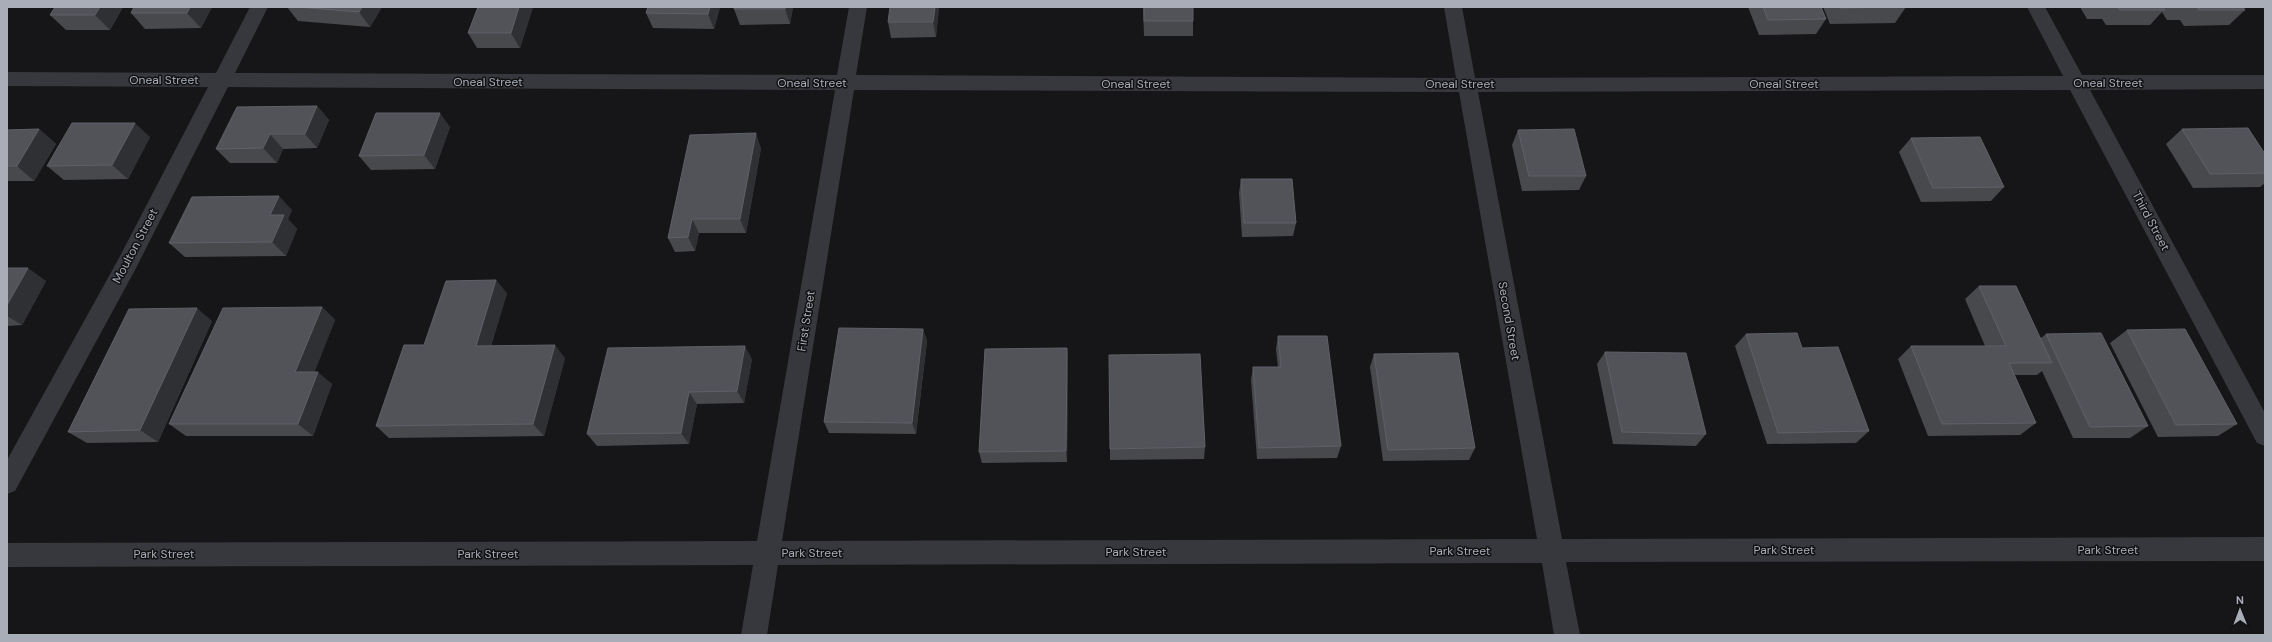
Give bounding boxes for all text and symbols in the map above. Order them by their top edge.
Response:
street label: Oneal Street [129,72,199,88]
street label: Oneal Street [453,74,523,90]
street label: Oneal Street [777,75,847,91]
street label: Oneal Street [2073,75,2143,91]
street label: Oneal Street [1101,76,1171,92]
street label: Oneal Street [1425,76,1495,92]
street label: Oneal Street [1749,76,1819,92]
street label: Third Street [2129,188,2174,254]
street label: Moulton Street [109,206,162,286]
street label: Second Street [1494,281,1524,362]
street label: First Street [793,289,819,353]
street label: Park Street [1754,542,1815,558]
street label: Park Street [2078,542,2139,558]
street label: Park Street [1430,543,1491,559]
street label: Park Street [1106,544,1167,560]
street label: Park Street [782,545,843,561]
street label: Park Street [134,546,195,562]
street label: Park Street [458,546,519,562]
north arrow [2220,590,2260,630]
text: N [2236,593,2244,607]

